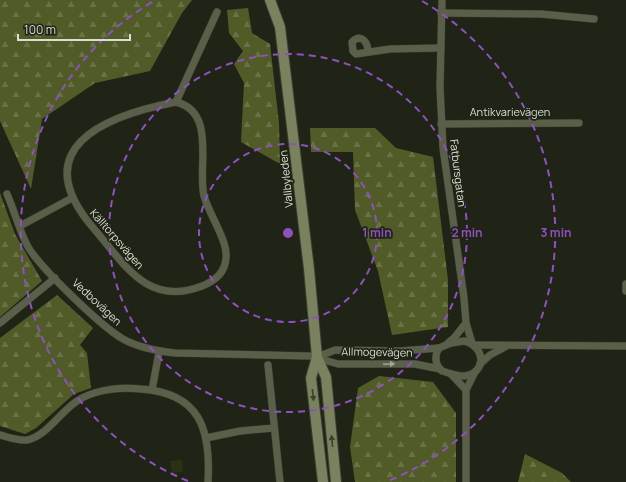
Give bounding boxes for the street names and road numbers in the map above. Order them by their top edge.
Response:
street label: Antikvarievägen [470,104,550,119]
street label: Fatbursgatan [447,138,470,208]
street label: Vallbyleden [275,150,296,209]
street label: Källtorpsvägen [87,205,148,272]
street label: Vedbovägen [69,275,125,328]
street label: Allmogevägen [341,343,413,360]

